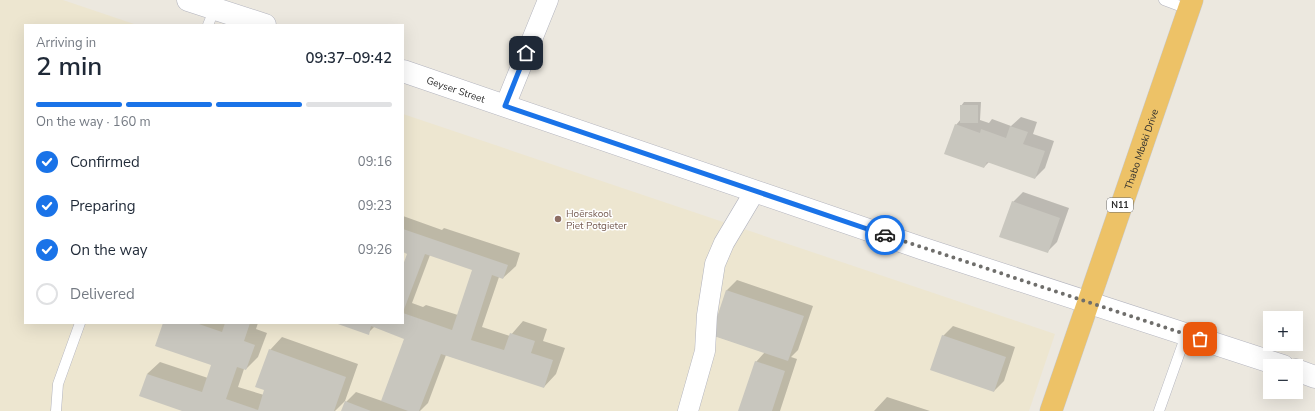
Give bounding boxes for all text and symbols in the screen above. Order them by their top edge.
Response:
text: Arriving in [36,34,96,52]
pin [509,36,543,70]
icon: home [515,42,537,64]
text: 09:37–09:42 [305,48,392,68]
text: 2 min [36,49,102,84]
street label: Geyser Street [424,74,487,107]
street label: Thabo Mbeki Drive [1122,107,1162,192]
text: On the way · 160 m [36,113,151,131]
icon: check [36,151,58,173]
text: Confirmed [70,152,140,172]
text: 09:16 [358,153,392,171]
icon: check [36,195,58,217]
text: Preparing [70,196,135,216]
text: 09:23 [358,197,392,215]
road number: N11 [1107,198,1133,212]
place label: Hoërskool Piet Potgieter [566,207,627,233]
marker: Hoërskool Piet Potgieter [553,214,563,224]
courier [865,215,905,255]
icon: car [874,224,896,246]
icon: check [36,239,58,261]
text: On the way [70,240,148,260]
text: 09:26 [358,241,392,259]
text: Delivered [70,284,135,304]
map controls [1263,311,1303,399]
button: + [1263,311,1303,351]
pin [1183,322,1217,356]
icon: bag [1189,328,1211,350]
button: − [1263,359,1303,399]

